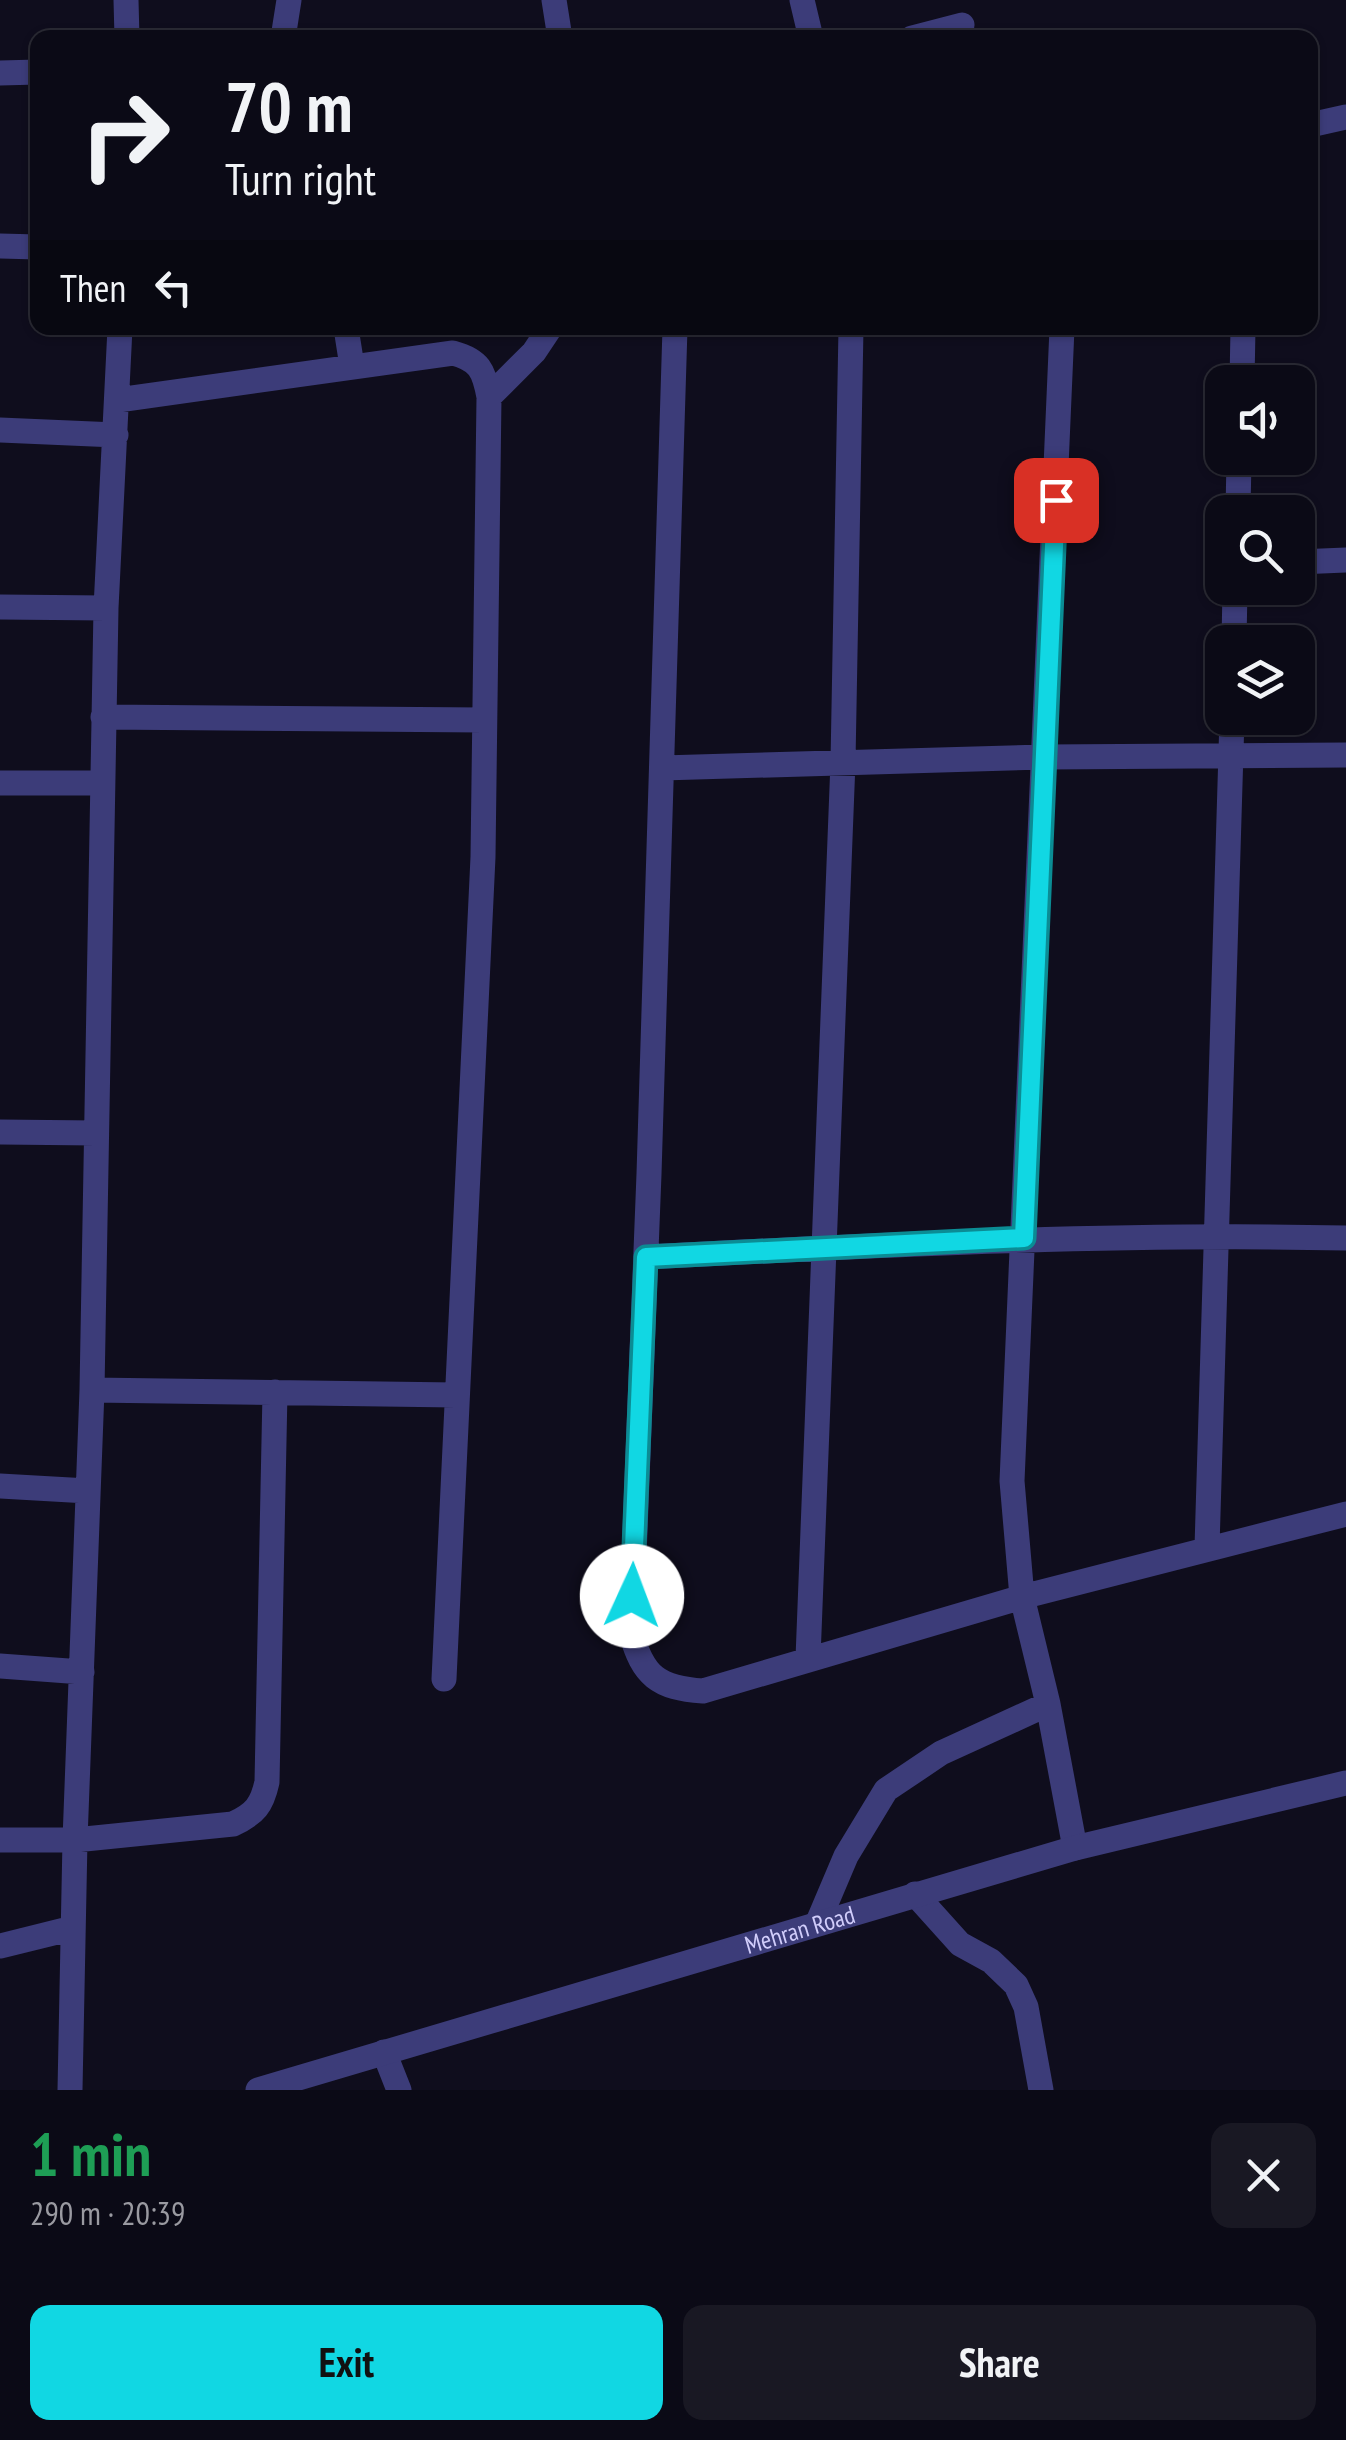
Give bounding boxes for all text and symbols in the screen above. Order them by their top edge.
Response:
text: 70 m [225,61,353,151]
icon: right [60,70,190,200]
text: Turn right [225,149,376,207]
icon: left [146,260,201,315]
text: Then [60,263,126,312]
map controls [1205,365,1315,735]
button: sound [1205,365,1315,475]
pin [1014,458,1099,543]
icon: arrive [1029,473,1084,528]
button: search [1205,495,1315,605]
button: layers [1205,625,1315,735]
position arrow [580,1544,684,1648]
street label: Mehran Road [741,1898,859,1961]
text: 1 min [30,2115,151,2193]
button: close [1211,2123,1316,2228]
text: 290 m · 20:39 [30,2192,185,2234]
button: Exit [30,2305,663,2420]
button: Share [683,2305,1316,2420]

